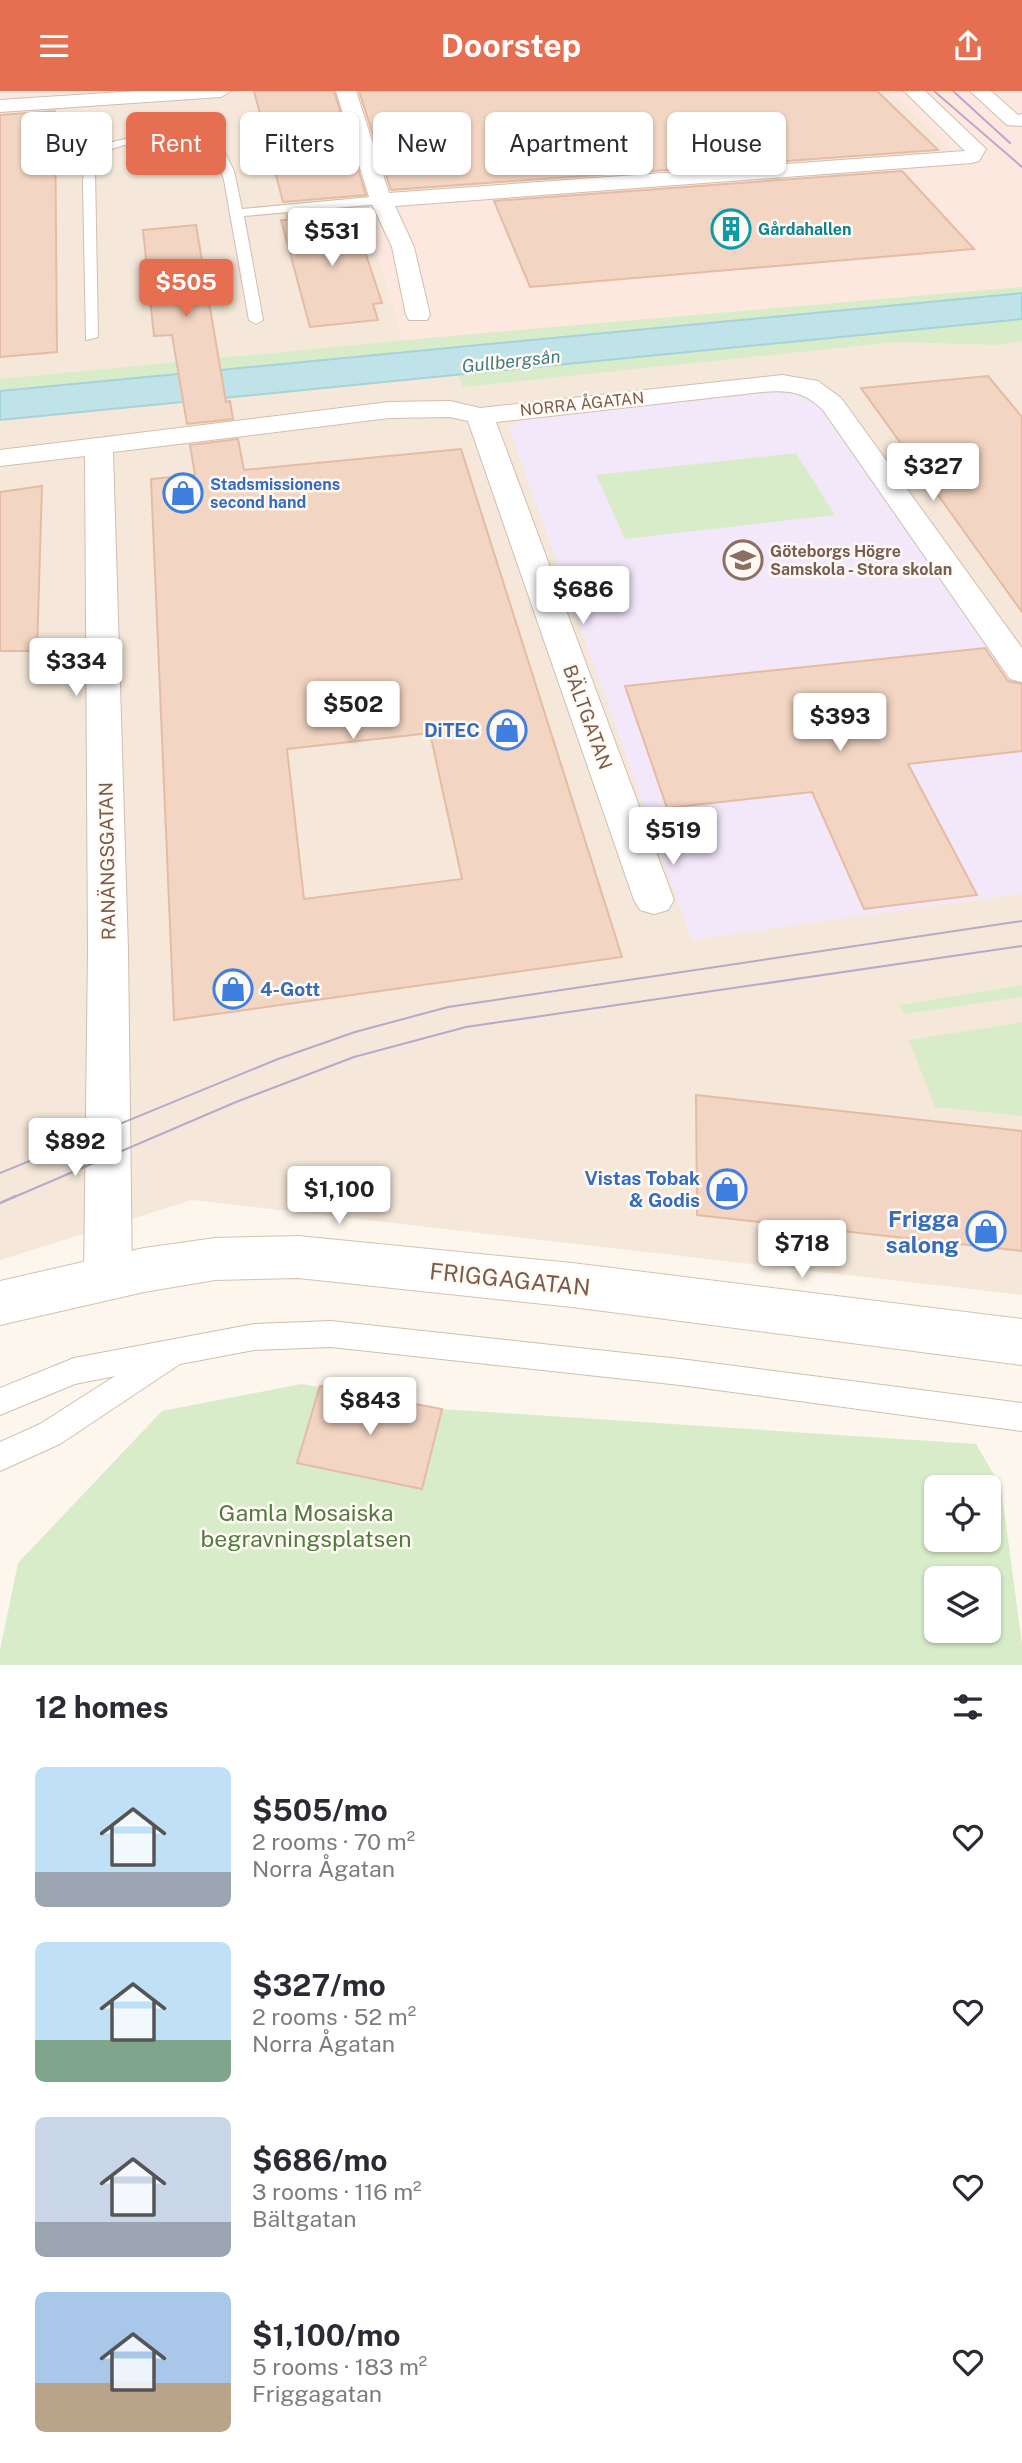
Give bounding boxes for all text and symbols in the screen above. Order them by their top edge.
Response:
icon: menu [35,27,73,65]
text: Doorstep [441,27,581,64]
icon: share [949,27,987,65]
chip: Buy [21,112,112,175]
chip: Rent [126,112,226,175]
chip: Filters [240,112,359,175]
chip: New [373,112,471,175]
chip: Apartment [485,112,653,175]
chip: House [667,112,786,175]
building icon: Gårdahallen [710,208,752,250]
pin: $531 [291,209,373,268]
text: $531 [304,217,360,244]
place label: Gårdahallen [758,220,852,239]
pin: $505 [145,259,227,319]
text: $505 [155,268,217,295]
water label: Gullbergsån [461,345,561,377]
street label: NORRA ÅGATAN [519,386,645,420]
pin: $327 [892,443,974,503]
text: $327 [903,452,963,479]
shop icon: Stadsmissionens second hand [162,472,204,514]
place label: Stadsmissionens second hand [210,475,340,512]
school or university icon: Göteborgs Högre Samskola - Stora skolan [722,539,764,581]
place label: Göteborgs Högre Samskola - Stora skolan [770,542,952,579]
pin: $686 [542,567,624,626]
text: $686 [552,575,614,602]
pin: $334 [35,639,117,698]
text: $334 [45,647,107,674]
street label: BÄLTGATAN [559,662,617,772]
pin: $502 [312,681,394,741]
text: $502 [323,690,383,717]
pin: $393 [799,693,881,753]
text: $393 [809,702,871,729]
shop icon: DiTEC [486,709,528,751]
place label: DiTEC [424,719,480,741]
street label: RANÄNGSGATAN [95,782,119,940]
pin: $519 [632,807,714,867]
text: $519 [645,816,701,843]
shop icon: 4-Gott [212,968,254,1010]
place label: 4-Gott [260,978,320,1000]
pin: $892 [34,1119,116,1178]
text: $892 [45,1127,105,1154]
pin: $1,100 [282,1167,396,1226]
place label: Vistas Tobak & Godis [584,1167,700,1211]
shop icon: Vistas Tobak & Godis [706,1168,748,1210]
text: $1,100 [303,1175,375,1202]
place label: Frigga salong [886,1205,959,1258]
shop icon: Frigga salong [965,1210,1007,1252]
pin: $718 [761,1221,843,1280]
text: $718 [774,1229,830,1256]
street label: FRIGGAGATAN [428,1257,592,1301]
pin: $843 [329,1377,411,1437]
text: $843 [339,1386,401,1413]
map controls [924,1475,1001,1643]
button: locate [924,1475,1001,1552]
park label: Gamla Mosaiska begravningsplatsen [200,1499,412,1552]
button: layers [924,1566,1001,1643]
icon: filters [949,1688,987,1726]
text: 12 homes [35,1689,169,1725]
text: $505/mo [252,1792,388,1828]
icon: home [91,1795,175,1879]
icon: heart [949,1818,987,1856]
text: 2 rooms · 70 m² [252,1828,415,1855]
text: Norra Ågatan [252,1855,395,1882]
text: $327/mo [252,1967,386,2003]
icon: home [91,1970,175,2054]
icon: heart [949,1993,987,2031]
text: 2 rooms · 52 m² [252,2003,416,2030]
text: Norra Ågatan [252,2030,395,2057]
text: $686/mo [252,2142,388,2178]
icon: home [91,2145,175,2229]
icon: heart [949,2168,987,2206]
text: 3 rooms · 116 m² [252,2178,422,2205]
text: Bältgatan [252,2205,357,2232]
text: $1,100/mo [252,2317,401,2353]
icon: home [91,2320,175,2404]
icon: heart [949,2343,987,2381]
text: 5 rooms · 183 m² [252,2353,427,2380]
text: Friggagatan [252,2380,382,2407]

